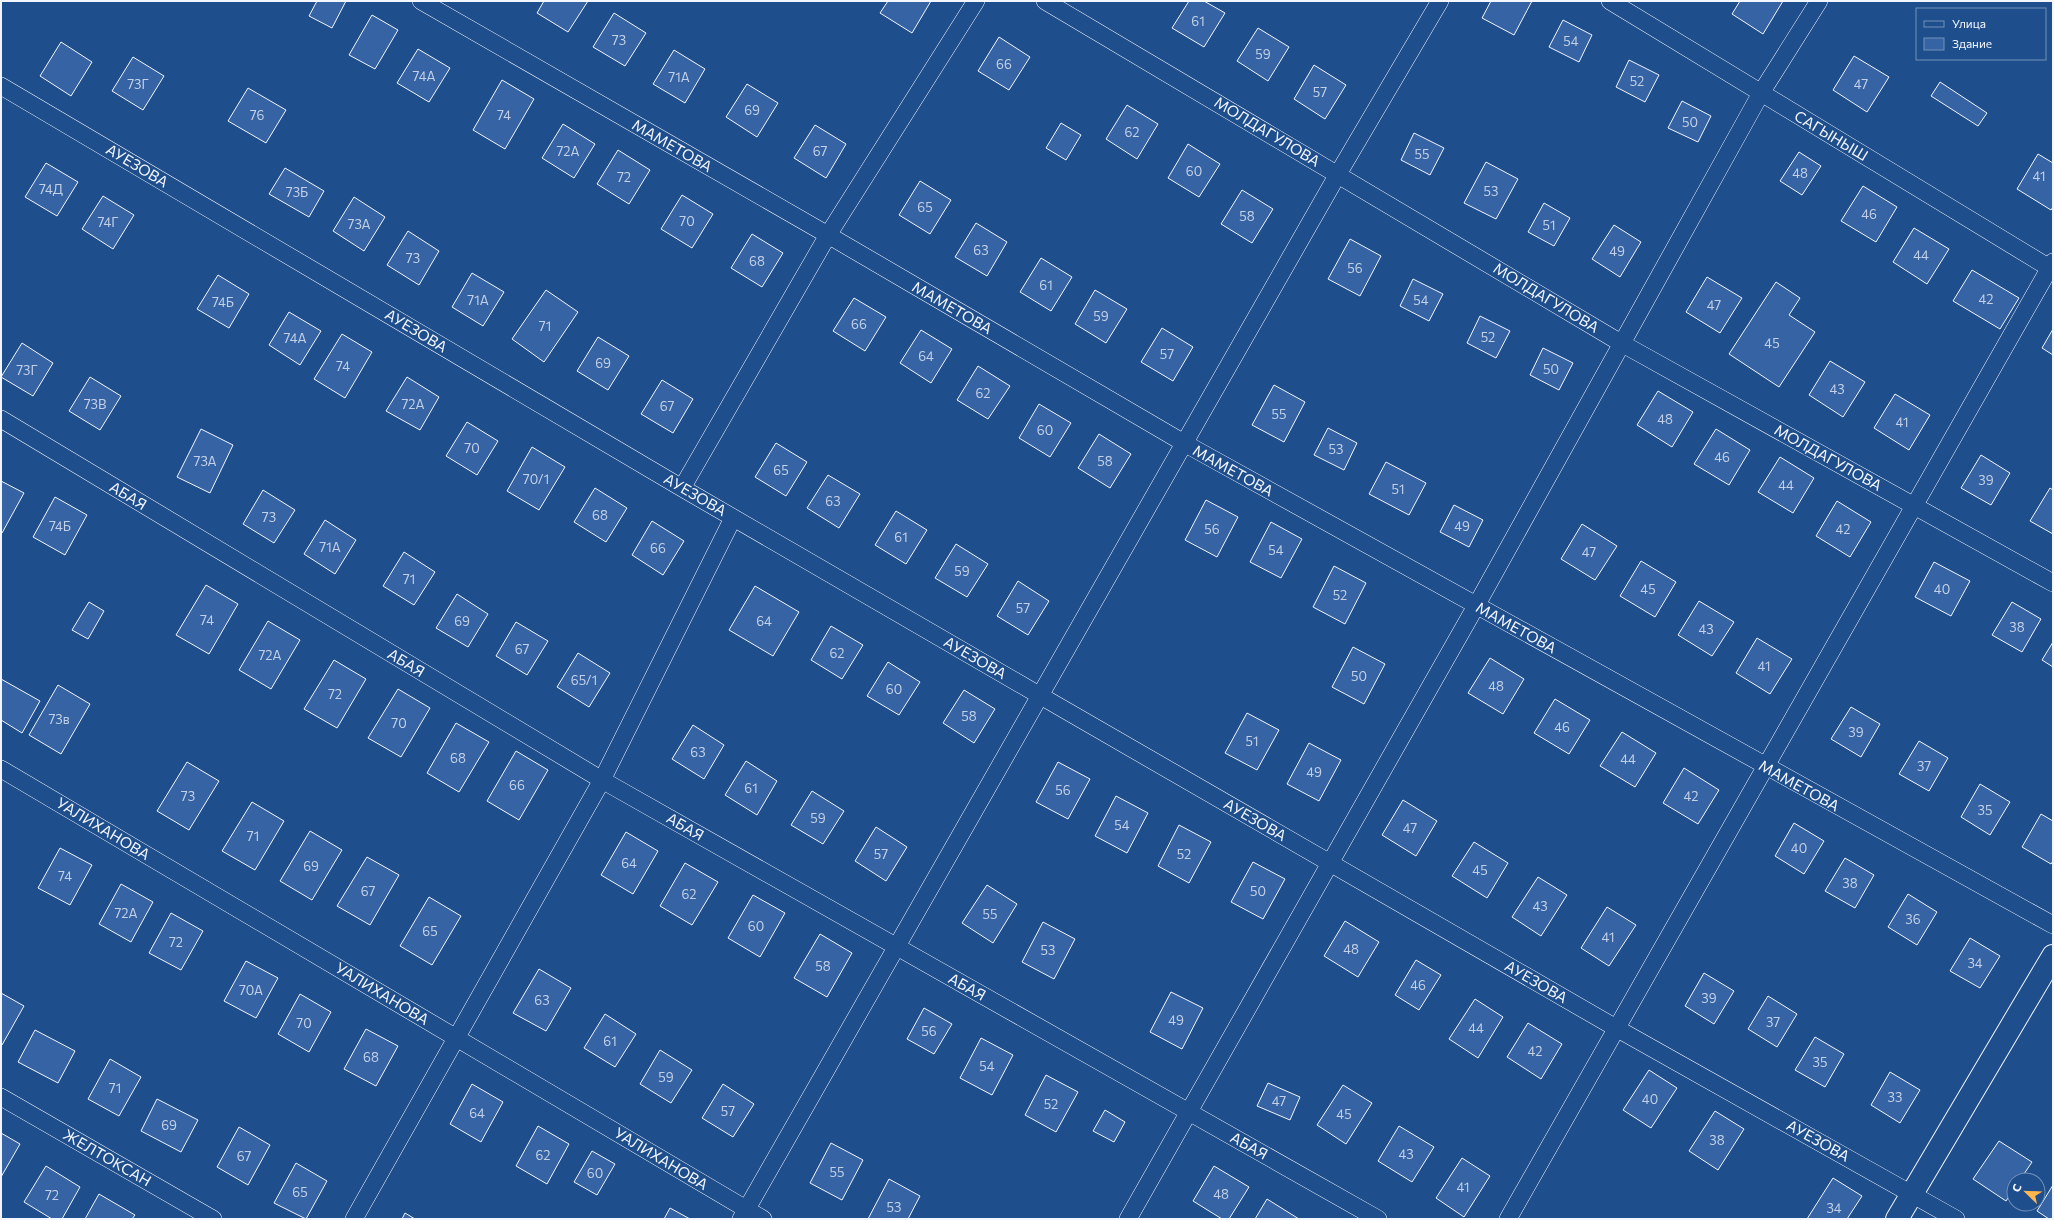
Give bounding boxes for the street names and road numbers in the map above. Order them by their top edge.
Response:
street label: МОЛДАГУЛОВА [1211,92,1324,170]
street label: САГЫНЫШ [1791,106,1872,164]
street label: МАМЕТОВА [629,115,716,175]
street label: АУЕЗОВА [103,140,172,191]
street label: МОЛДАГУЛОВА [1490,258,1603,336]
street label: МАМЕТОВА [909,277,996,337]
street label: АУЕЗОВА [382,305,451,356]
street label: МОЛДАГУЛОВА [1772,420,1885,494]
street label: МАМЕТОВА [1190,441,1277,500]
street label: АУЕЗОВА [661,469,730,519]
street label: АБАЯ [107,477,150,513]
street label: МАМЕТОВА [1473,598,1560,657]
street label: АУЕЗОВА [941,632,1010,682]
street label: АБАЯ [385,644,428,680]
street label: МАМЕТОВА [1756,756,1843,815]
street label: УАЛИХАНОВА [54,793,153,863]
street label: АУЕЗОВА [1221,794,1290,844]
street label: АБАЯ [664,808,707,844]
street label: АУЕЗОВА [1502,956,1571,1006]
street label: УАЛИХАНОВА [333,958,432,1028]
street label: АБАЯ [946,969,989,1004]
street label: АУЕЗОВА [1784,1115,1853,1165]
street label: УАЛИХАНОВА [612,1123,711,1193]
street label: ЖЕЛТОКСАН [60,1125,155,1190]
street label: АБАЯ [1228,1128,1271,1163]

